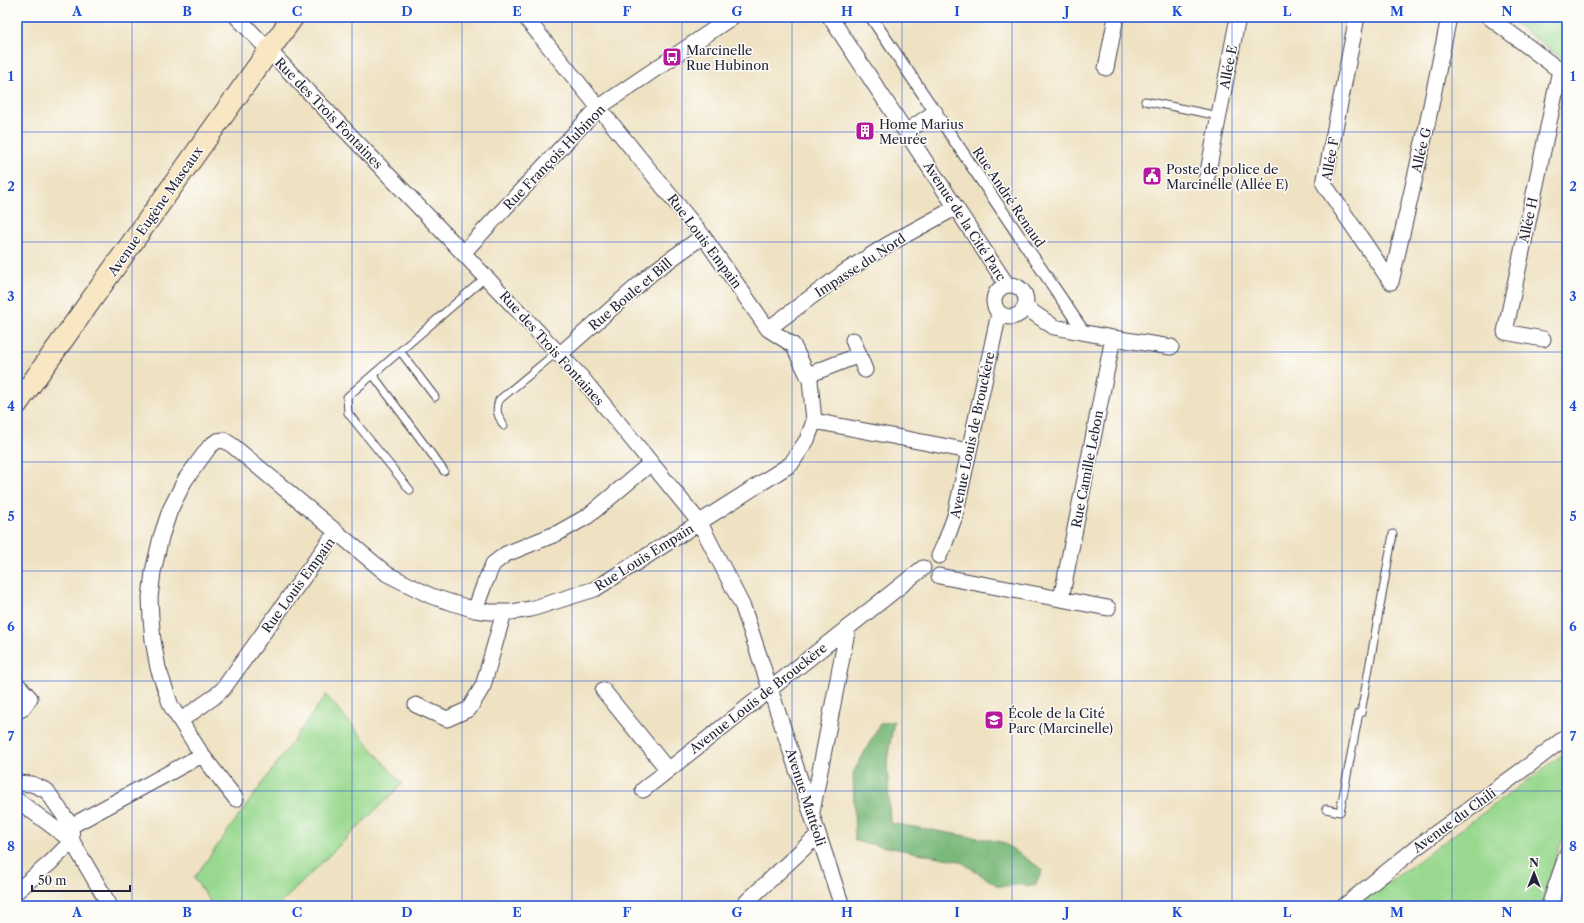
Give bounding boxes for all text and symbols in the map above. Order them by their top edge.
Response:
text: A [71,3,83,19]
text: B [182,3,192,19]
text: C [292,3,302,19]
text: D [401,3,413,19]
text: E [512,3,522,19]
text: F [623,3,632,19]
text: G [731,3,743,19]
text: H [841,3,853,19]
text: I [954,3,960,19]
text: J [1062,3,1070,19]
text: K [1172,3,1183,19]
text: L [1283,3,1292,19]
text: M [1390,3,1404,19]
text: N [1501,3,1513,19]
place label: Marcinelle Rue Hubinon [686,42,769,73]
street label: Allée E [1216,44,1240,91]
bus stop icon: Marcinelle Rue Hubinon [661,46,683,68]
street label: Rue des Trois Fontaines [272,54,386,172]
text: 1 [8,68,14,84]
text: 1 [1570,68,1576,84]
street label: Rue François Hubinon [500,101,608,213]
place label: Home Marius Meurée [879,116,964,147]
building icon: Home Marius Meurée [854,120,876,142]
street label: Allée G [1407,125,1434,175]
street label: Allée F [1318,135,1342,183]
street label: Avenue Eugène Mascaux [104,143,206,280]
street label: Rue André Renaud [970,144,1048,250]
street label: Avenue de la Cité Parc [920,157,1010,284]
place label: Poste de police de Marcinelle (Allée E) [1166,161,1288,192]
public building icon: Poste de police de Marcinelle (Allée E) [1141,165,1163,187]
text: 2 [7,178,15,194]
text: 2 [1569,178,1577,194]
street label: Rue Louis Empain [664,191,746,291]
street label: Allée H [1515,196,1541,245]
street label: Impasse du Nord [812,230,908,300]
street label: Rue Boule et Bill [585,254,675,334]
text: 3 [7,288,15,304]
street label: Rue des Trois Fontaines [497,288,608,409]
text: 3 [1569,288,1577,304]
street label: Avenue Louis de Brouckère [946,350,997,521]
text: 4 [7,398,15,414]
text: 4 [1569,398,1577,414]
street label: Rue Camille Lebon [1068,409,1106,529]
text: 5 [7,508,15,524]
text: 5 [1569,508,1577,524]
street label: Rue Louis Empain [591,520,697,594]
street label: Rue Louis Empain [258,534,338,636]
text: 6 [7,618,15,634]
text: 6 [1569,618,1577,634]
street label: Avenue Louis de Brouckère [685,639,830,757]
place label: École de la Cité Parc (Marcinelle) [1008,705,1113,736]
school or university icon: École de la Cité Parc (Marcinelle) [983,709,1005,731]
text: 7 [8,728,15,744]
text: 7 [1570,728,1577,744]
street label: Avenue Mattéoli [782,745,829,848]
street label: Avenue du Chili [1408,784,1499,856]
text: 8 [7,838,15,854]
text: 8 [1569,838,1577,854]
north arrow [1514,853,1554,893]
text: N [1529,856,1539,870]
scale bar [32,867,130,893]
text: 50 m [38,873,67,888]
text: A [71,904,83,920]
text: B [182,904,192,920]
text: C [292,904,302,920]
text: D [401,904,413,920]
text: E [512,904,522,920]
text: F [623,904,632,920]
text: G [731,904,743,920]
text: H [841,904,853,920]
text: I [954,904,960,920]
text: J [1062,904,1070,920]
text: K [1172,904,1183,920]
text: L [1283,904,1292,920]
text: M [1390,904,1404,920]
text: N [1501,904,1513,920]

